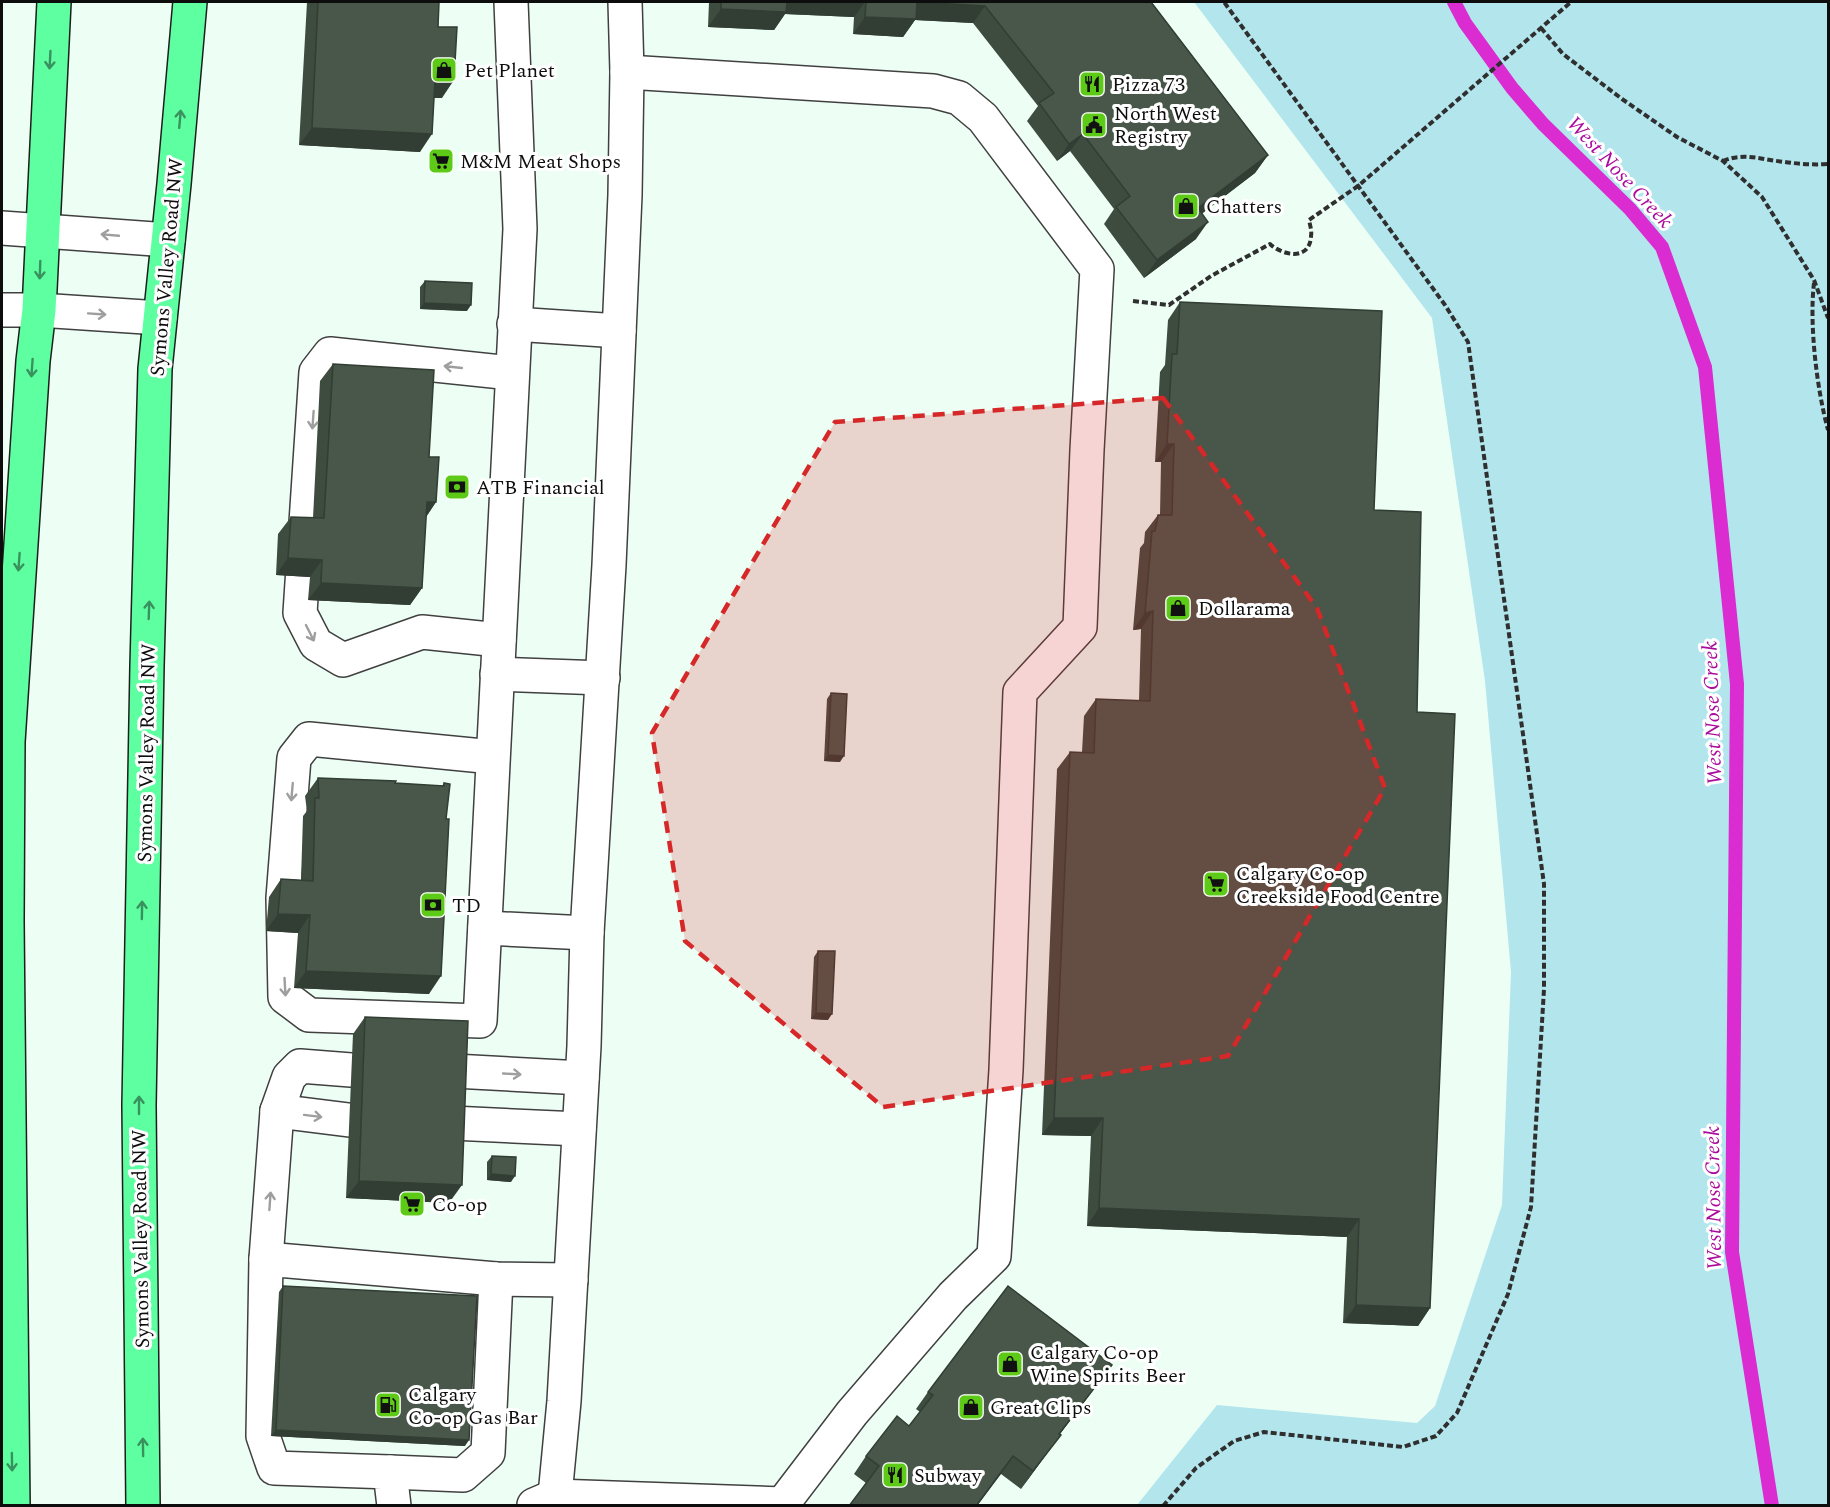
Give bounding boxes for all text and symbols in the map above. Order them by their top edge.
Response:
one-way arrow [45,49,56,69]
shop icon: Pet Planet [429,55,459,85]
place label: Pet Planet [464,56,555,86]
restaurant icon: Pizza 73 [1077,69,1107,99]
place label: Pizza 73 [1112,70,1185,100]
place label: North West Registry [1114,99,1217,152]
water label: West Nose Creek [1558,109,1680,236]
one-way arrow [175,110,186,130]
public building icon: North West Registry [1079,110,1109,140]
supermarket icon: M&M Meat Shops [426,146,456,176]
place label: M&M Meat Shops [460,147,621,177]
street label: Symons Valley Road NW [143,156,192,377]
shop icon: Chatters [1171,191,1201,221]
place label: Chatters [1206,192,1282,222]
one-way arrow [101,230,120,241]
one-way arrow [35,259,46,279]
one-way arrow [87,308,107,319]
one-way arrow [27,357,38,377]
one-way arrow [444,361,464,372]
one-way arrow [307,410,318,430]
bank icon: ATB Financial [442,472,472,502]
place label: ATB Financial [476,473,605,503]
one-way arrow [14,552,25,572]
shop icon: Dollarama [1163,593,1193,623]
place label: Dollarama [1198,594,1291,624]
one-way arrow [143,601,154,621]
one-way arrow [305,624,316,642]
water label: West Nose Creek [1694,640,1732,786]
street label: Symons Valley Road NW [130,643,164,863]
one-way arrow [286,782,297,802]
place label: Calgary Co-op Creekside Food Centre [1236,859,1440,912]
supermarket icon: Calgary Co-op Creekside Food Centre [1201,869,1231,899]
bank icon: TD [418,890,448,920]
place label: TD [452,891,481,921]
one-way arrow [137,901,148,921]
one-way arrow [279,977,290,996]
one-way arrow [502,1069,522,1080]
one-way arrow [133,1096,145,1116]
one-way arrow [302,1111,322,1122]
water label: West Nose Creek [1697,1125,1731,1270]
street label: Symons Valley Road NW [124,1129,158,1349]
supermarket icon: Co-op [397,1189,427,1219]
place label: Co-op [432,1190,487,1220]
one-way arrow [265,1192,276,1211]
place label: Calgary Co-op Wine Spirits Beer [1030,1338,1186,1391]
shop icon: Calgary Co-op Wine Spirits Beer [995,1349,1025,1379]
place label: Calgary Co-op Gas Bar [408,1380,538,1433]
fuel station icon: Calgary Co-op Gas Bar [373,1390,403,1420]
shop icon: Great Clips [956,1392,986,1422]
place label: Great Clips [990,1393,1092,1423]
one-way arrow [137,1438,149,1458]
one-way arrow [6,1452,18,1472]
restaurant icon: Subway [880,1460,910,1490]
place label: Subway [914,1461,983,1491]

